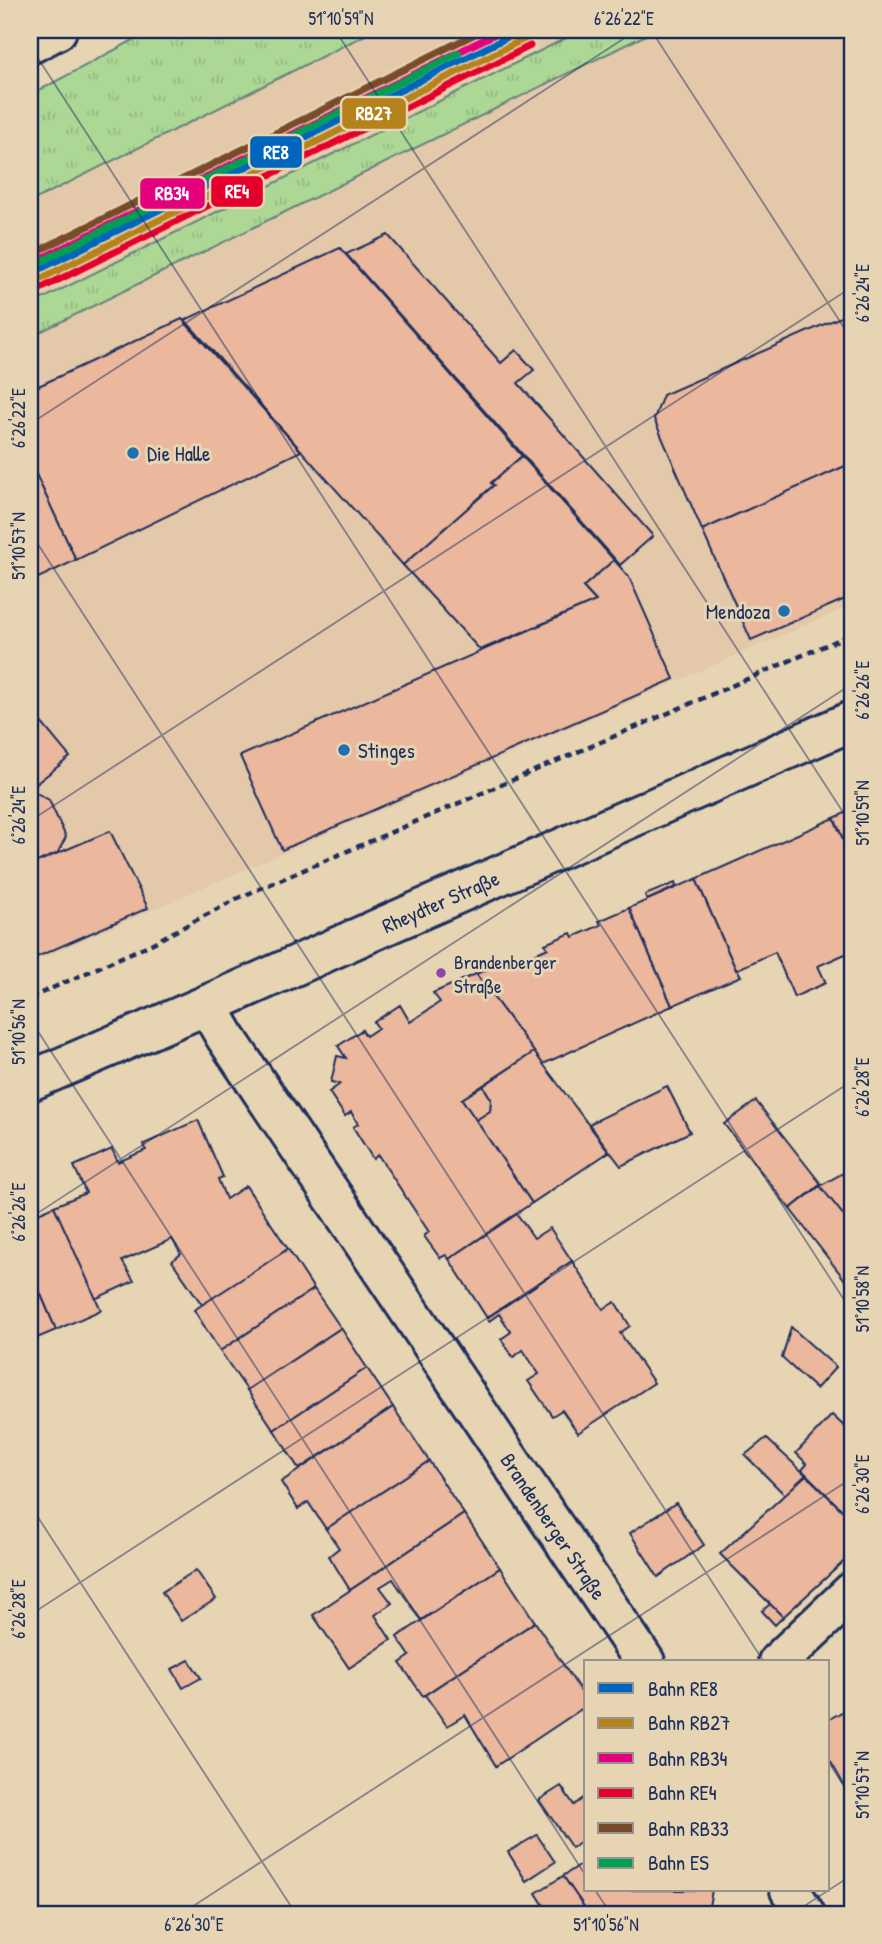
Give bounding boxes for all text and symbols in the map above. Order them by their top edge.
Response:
text: 51°10'59"N [308,6,374,31]
text: 6°26'22"E [594,6,654,31]
line badge: RB27 [341,97,407,130]
text: RB27 [356,100,392,126]
line badge: RE8 [249,135,303,169]
text: RE8 [263,139,289,165]
line badge: RE4 [210,175,264,208]
line badge: RB34 [139,177,206,210]
text: RE4 [225,178,249,204]
text: RB34 [155,180,189,206]
text: 6°26'24"E [850,264,875,322]
text: 6°26'22"E [6,388,31,448]
place label: Die Halle [147,439,210,468]
marker: Die Halle [125,445,141,461]
text: 51°10'57"N [6,512,31,580]
place label: Mendoza [706,597,770,626]
marker: Mendoza [776,603,792,619]
text: 6°26'26"E [850,660,875,719]
place label: Stinges [358,736,415,765]
marker: Stinges [336,742,352,758]
text: 51°10'59"N [850,780,875,846]
text: 6°26'24"E [6,786,31,844]
street label: Rheydter Straße [377,863,503,940]
place label: Brandenberger Straße [454,949,557,999]
marker: Brandenberger Straße [434,966,448,980]
text: 51°10'56"N [6,999,31,1065]
text: 6°26'28"E [850,1057,875,1117]
text: 6°26'26"E [6,1182,31,1241]
text: 51°10'58"N [850,1266,875,1332]
street label: Brandenberger Straße [494,1447,613,1605]
text: 6°26'30"E [850,1454,875,1514]
text: 6°26'28"E [6,1579,31,1639]
legend [584,1660,830,1892]
text: Bahn RE8 [648,1674,718,1703]
text: Bahn RB27 [648,1708,730,1737]
text: Bahn RB34 [648,1744,728,1773]
text: 51°10'57"N [850,1751,875,1819]
text: Bahn RE4 [648,1778,717,1807]
text: Bahn RB33 [648,1814,729,1843]
text: Bahn ES [648,1848,709,1877]
text: 6°26'30"E [164,1912,224,1937]
text: 51°10'56"N [573,1912,639,1937]

